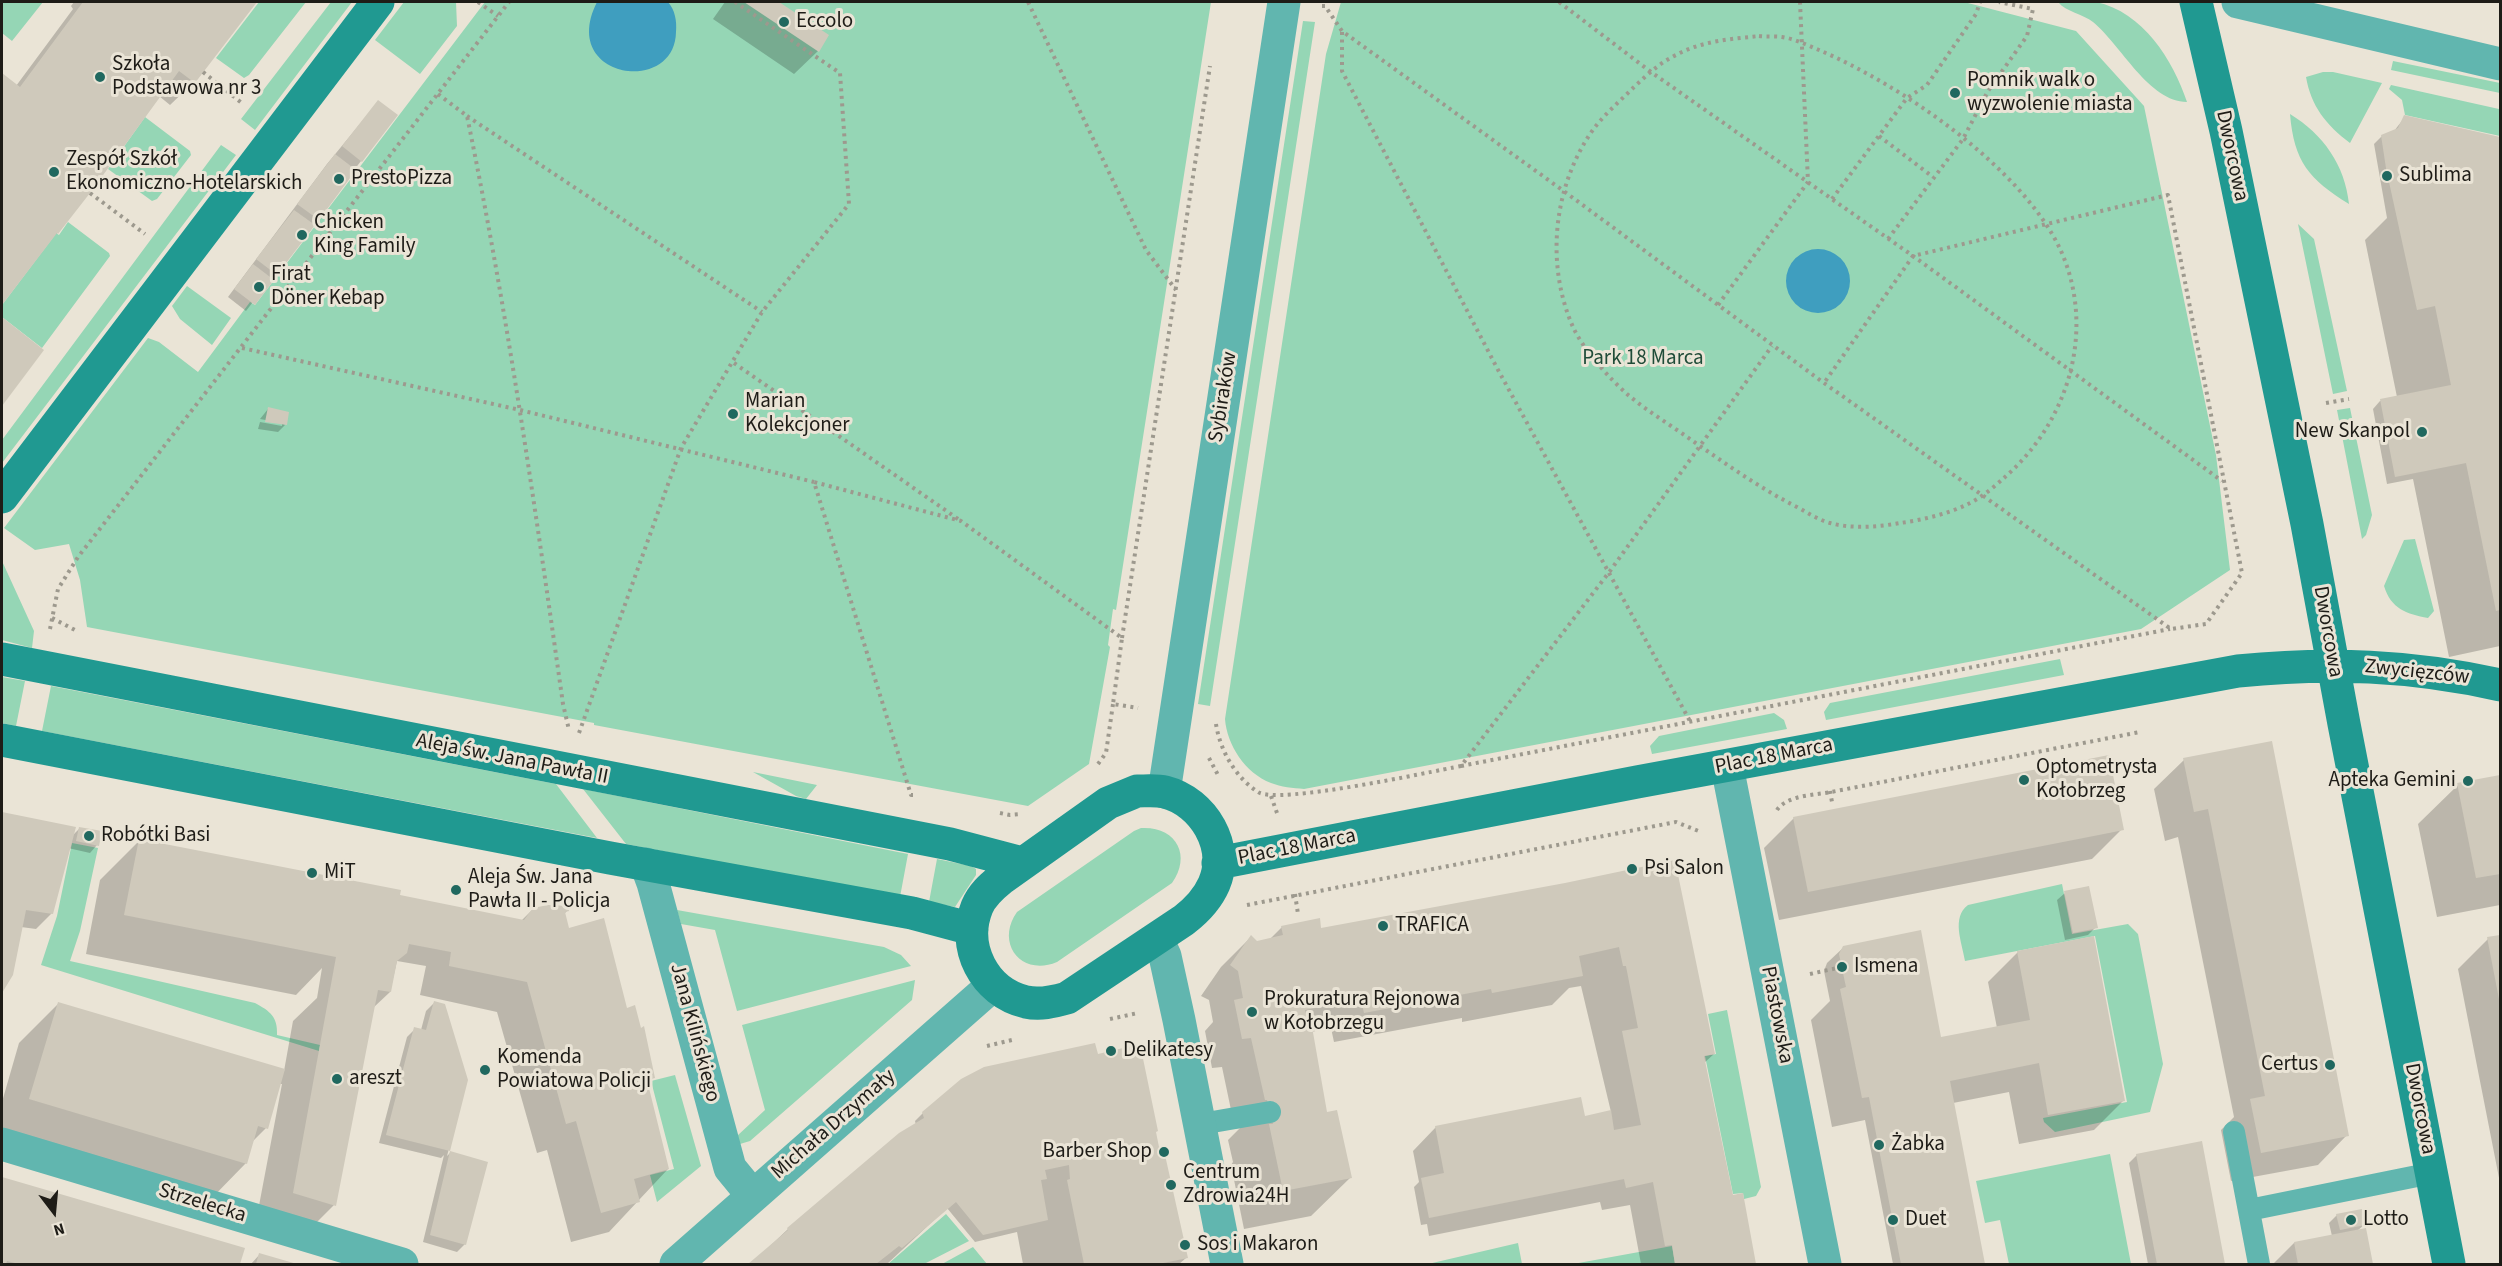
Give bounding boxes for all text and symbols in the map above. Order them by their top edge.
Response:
place label: Eccolo [796,9,853,35]
marker: Eccolo [777,15,791,29]
place label: Szkoła Podstawowa nr 3 [112,52,261,102]
place label: Pomnik walk o wyzwolenie miasta [1967,68,2133,118]
marker: Szkoła Podstawowa nr 3 [93,70,107,84]
marker: Pomnik walk o wyzwolenie miasta [1948,86,1962,100]
street label: Dworcowa [2209,108,2253,204]
place label: Zespół Szkół Ekonomiczno-Hotelarskich [66,147,302,197]
place label: Sublima [2399,163,2472,189]
marker: Zespół Szkół Ekonomiczno-Hotelarskich [47,165,61,179]
place label: PrestoPizza [351,166,452,192]
marker: Sublima [2380,169,2394,183]
marker: PrestoPizza [332,172,346,186]
place label: Chicken King Family [314,210,416,260]
marker: Chicken King Family [295,228,309,242]
place label: Firat Döner Kebap [271,262,385,312]
marker: Firat Döner Kebap [252,280,266,294]
park label: Park 18 Marca [1582,346,1704,372]
street label: Sybiraków [1204,350,1244,444]
place label: Marian Kolekcjoner [745,389,850,439]
marker: Marian Kolekcjoner [726,407,740,421]
place label: New Skanpol [2295,419,2410,445]
marker: New Skanpol [2415,425,2429,439]
street label: Dworcowa [2307,584,2347,680]
street label: Zwycięzców [2363,655,2471,691]
street label: Aleja św. Jana Pawła II [414,729,610,791]
street label: Plac 18 Marca [1713,733,1835,781]
place label: Optometrysta Kołobrzeg [2036,755,2157,805]
place label: Apteka Gemini [2329,768,2456,794]
marker: Optometrysta Kołobrzeg [2017,773,2031,787]
marker: Apteka Gemini [2461,774,2475,788]
place label: Robótki Basi [101,823,211,849]
street label: Plac 18 Marca [1236,824,1358,872]
marker: Robótki Basi [82,829,96,843]
place label: Psi Salon [1644,856,1724,882]
place label: MiT [324,860,356,886]
marker: Psi Salon [1625,862,1639,876]
place label: Aleja Św. Jana Pawła II - Policja [468,865,610,915]
marker: MiT [305,866,319,880]
marker: Aleja Św. Jana Pawła II - Policja [449,883,463,897]
place label: TRAFICA [1395,913,1469,939]
marker: TRAFICA [1376,919,1390,933]
place label: Ismena [1854,954,1918,980]
marker: Ismena [1835,960,1849,974]
street label: Jana Kilińskiego [663,961,725,1105]
street label: Piastowska [1754,964,1798,1066]
place label: Prokuratura Rejonowa w Kołobrzegu [1264,987,1460,1037]
marker: Prokuratura Rejonowa w Kołobrzegu [1245,1005,1259,1019]
place label: Delikatesy [1123,1038,1213,1064]
marker: Delikatesy [1104,1044,1118,1058]
place label: Komenda Powiatowa Policji [497,1045,651,1095]
place label: Certus [2261,1052,2318,1078]
marker: Certus [2323,1058,2337,1072]
street label: Dworcowa [2398,1061,2440,1157]
marker: Komenda Powiatowa Policji [478,1063,492,1077]
street label: Michała Drzymały [767,1064,901,1186]
place label: areszt [349,1066,402,1092]
marker: areszt [330,1072,344,1086]
place label: Żabka [1891,1132,1945,1158]
marker: Żabka [1872,1138,1886,1152]
place label: Barber Shop [1043,1139,1152,1165]
marker: Barber Shop [1157,1145,1171,1159]
place label: Centrum Zdrowia24H [1183,1160,1289,1210]
marker: Centrum Zdrowia24H [1164,1178,1178,1192]
street label: Strzelecka [155,1179,249,1229]
north arrow [24,1182,84,1242]
place label: Duet [1905,1207,1947,1233]
place label: Lotto [2363,1207,2409,1233]
marker: Duet [1886,1213,1900,1227]
marker: Lotto [2344,1213,2358,1227]
text: N [51,1217,67,1241]
place label: Sos i Makaron [1197,1232,1318,1258]
marker: Sos i Makaron [1178,1238,1192,1252]

